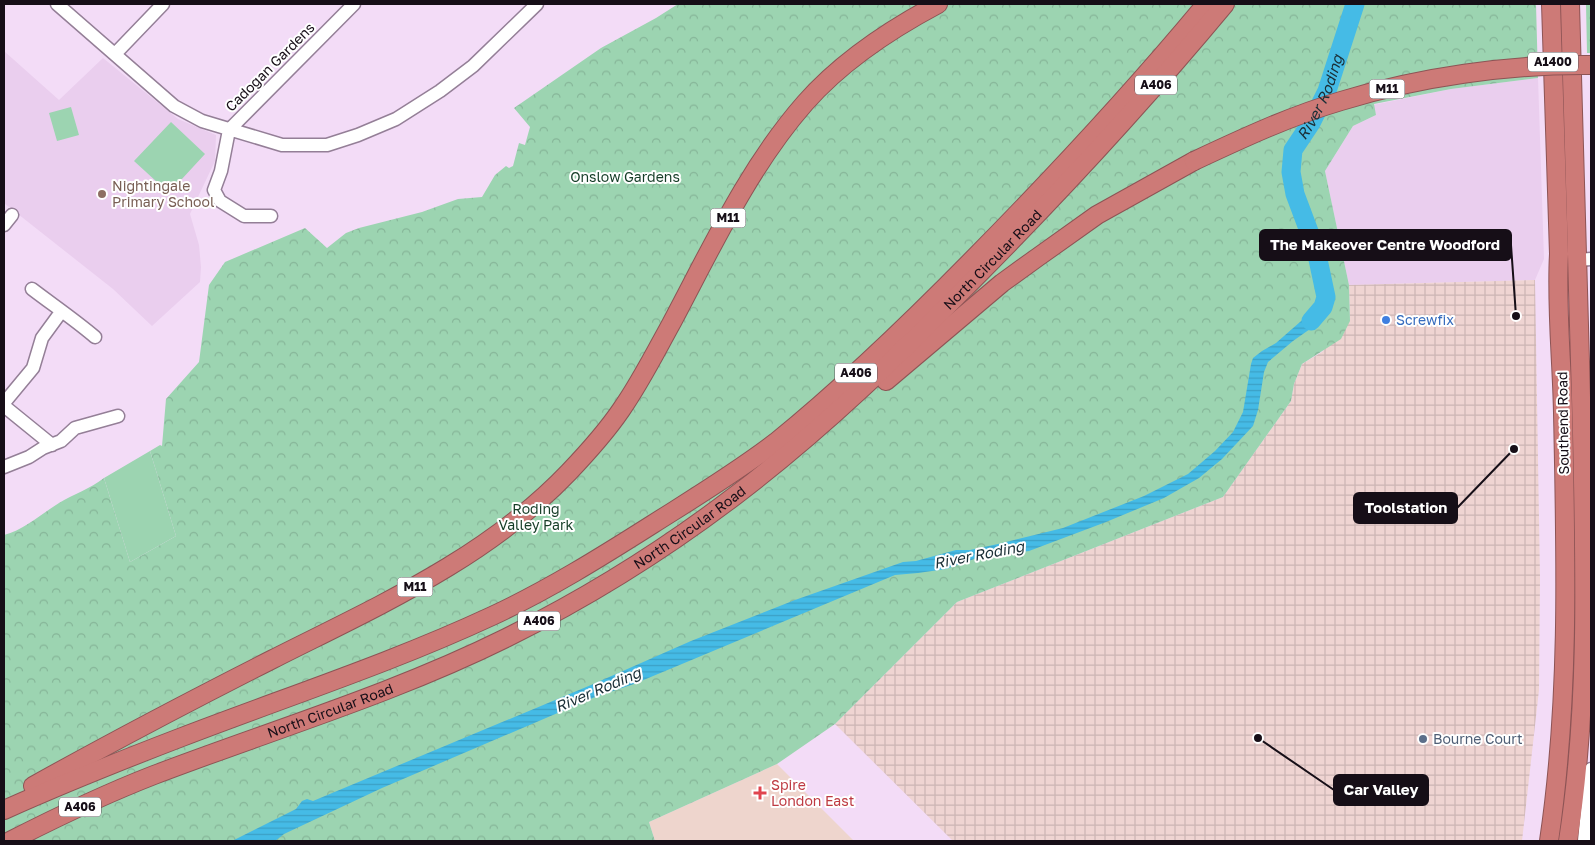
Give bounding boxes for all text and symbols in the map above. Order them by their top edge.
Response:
street label: Cadogan Gardens [222,19,318,115]
water label: River Roding [1292,51,1348,143]
road number: A1400 [1528,52,1578,72]
road number: A406 [1135,76,1177,94]
road number: M11 [1370,80,1404,98]
park label: Onslow Gardens [570,168,680,185]
place label: Nightingale Primary School [112,177,214,210]
marker: Nightingale Primary School [96,188,108,200]
street label: North Circular Road [940,206,1045,313]
road number: M11 [710,208,746,228]
callout: The Makeover Centre Woodford [1260,230,1511,260]
text: The Makeover Centre Woodford [1270,235,1500,253]
place label: Screwfix [1396,311,1454,328]
marker: Screwfix [1380,314,1392,326]
road number: A406 [835,363,877,382]
street label: Southend Road [1553,371,1572,475]
street label: North Circular Road [630,482,749,572]
callout: Toolstation [1354,493,1457,523]
text: Toolstation [1365,498,1447,516]
park label: Roding Valley Park [499,500,573,533]
water label: River Roding [932,536,1027,573]
road number: M11 [398,578,432,596]
road number: A406 [518,612,560,630]
water label: River Roding [552,662,645,716]
street label: North Circular Road [265,679,395,741]
place label: Bourne Court [1433,730,1523,747]
marker: Bourne Court [1417,733,1429,745]
callout: Car Valley [1334,775,1428,805]
place label: Spire London East [771,776,854,809]
text: Car Valley [1344,780,1418,798]
marker: Spire London East [753,786,767,800]
road number: A406 [59,798,101,816]

